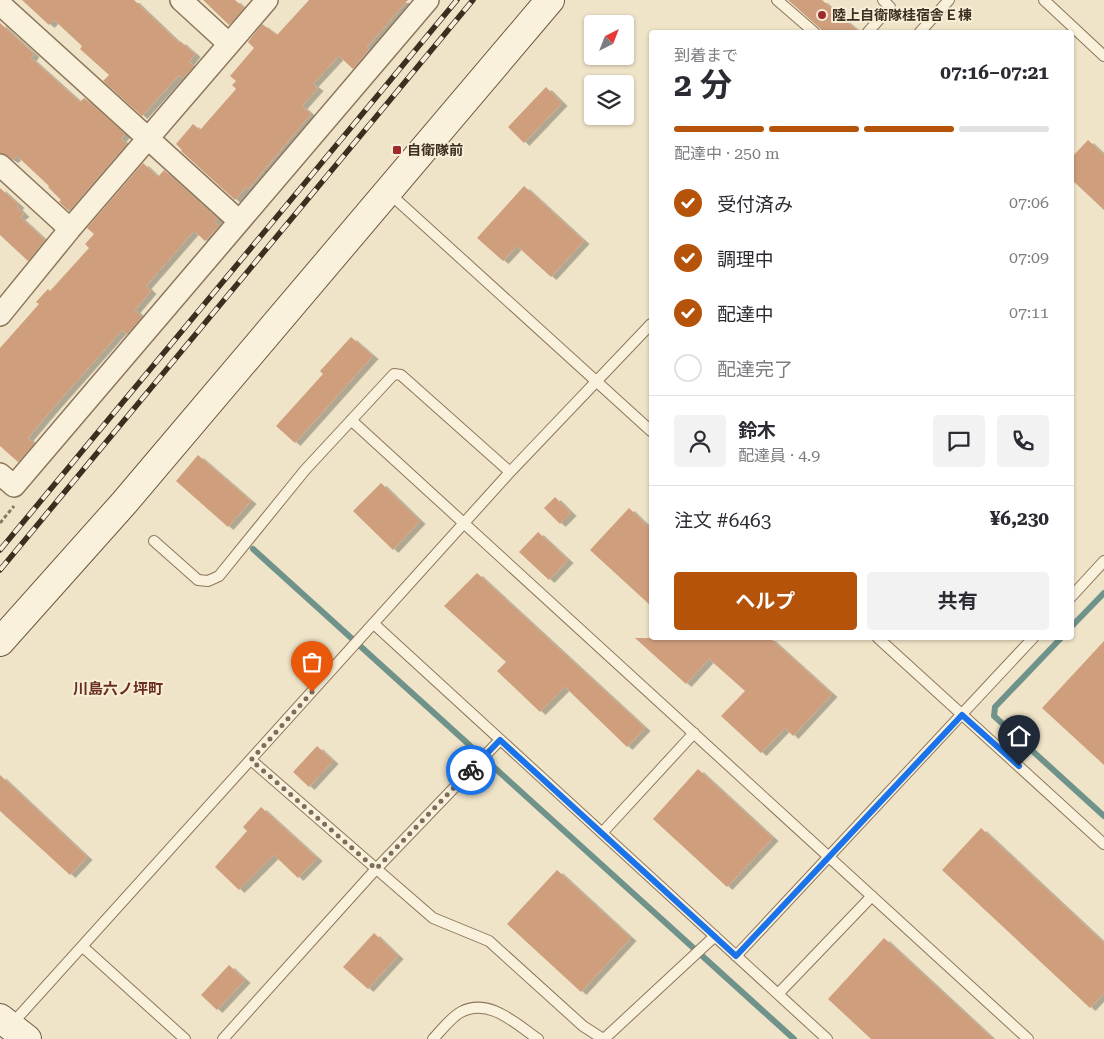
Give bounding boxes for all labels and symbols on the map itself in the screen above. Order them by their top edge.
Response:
place label: 陸上自衛隊桂宿舎Ｅ棟 [832,7,972,23]
marker: 陸上自衛隊桂宿舎Ｅ棟 [816,9,828,21]
north arrow [584,15,634,65]
place label: 自衛隊前 [407,142,463,158]
marker: 自衛隊前 [391,144,403,156]
pin [291,641,333,692]
district label: 川島六ノ坪町 [73,680,163,698]
pin [998,715,1040,766]
courier [446,745,496,795]

